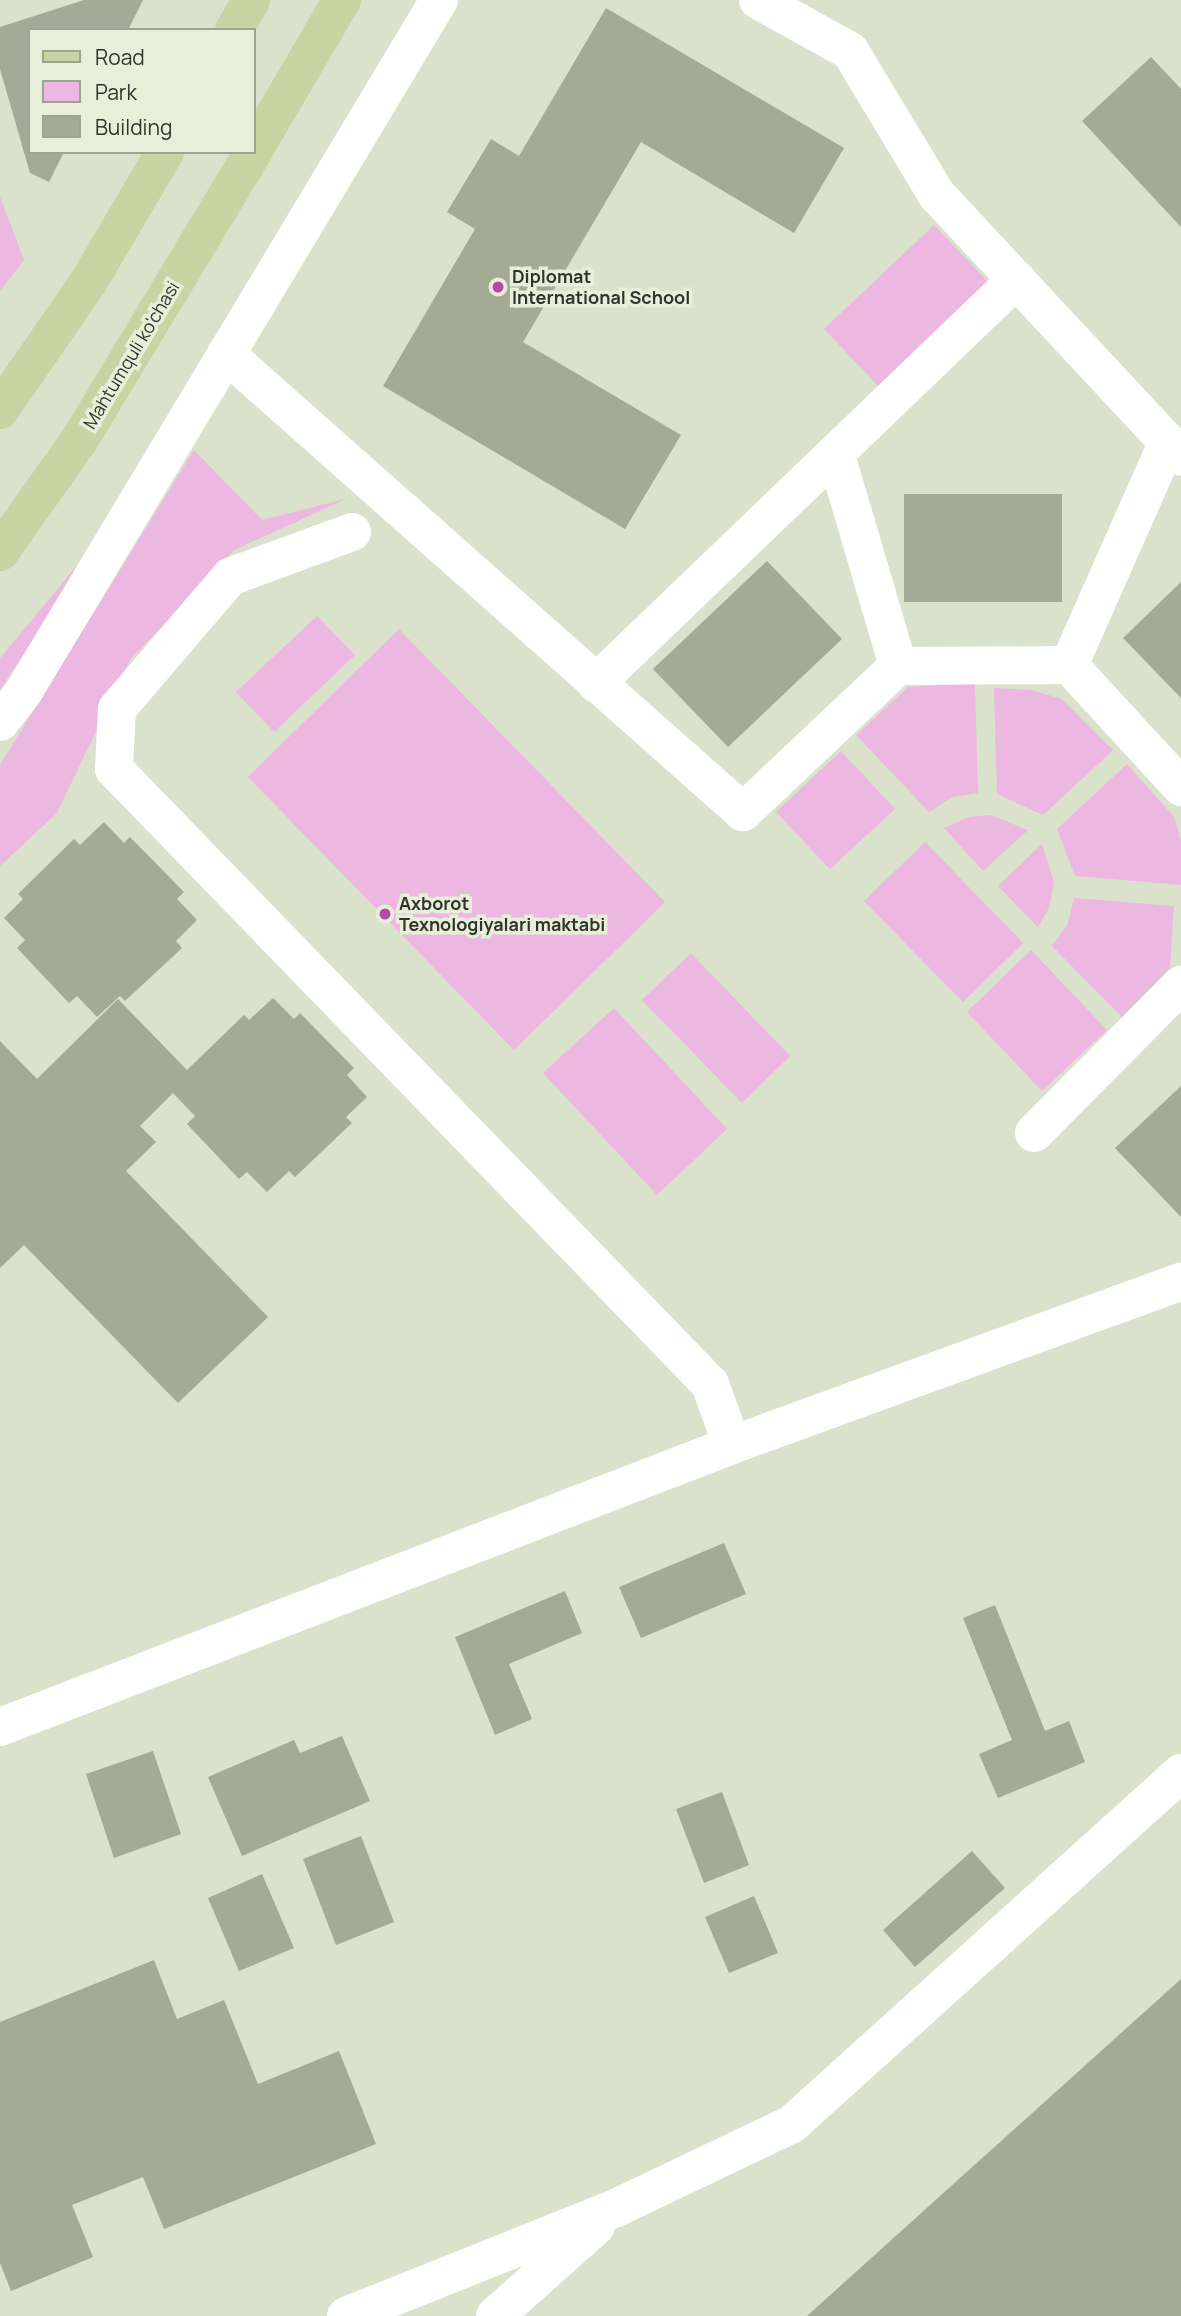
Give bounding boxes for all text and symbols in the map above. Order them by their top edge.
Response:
legend [28,28,256,154]
text: Road [95,43,145,71]
text: Park [95,78,137,106]
text: Building [95,113,172,141]
place label: Diplomat International School [512,266,690,308]
street label: Mahtumquli ko'chasi [78,277,184,433]
marker: Diplomat International School [490,279,506,295]
place label: Axborot Texnologiyalari maktabi [399,893,605,936]
marker: Axborot Texnologiyalari maktabi [377,906,393,922]

